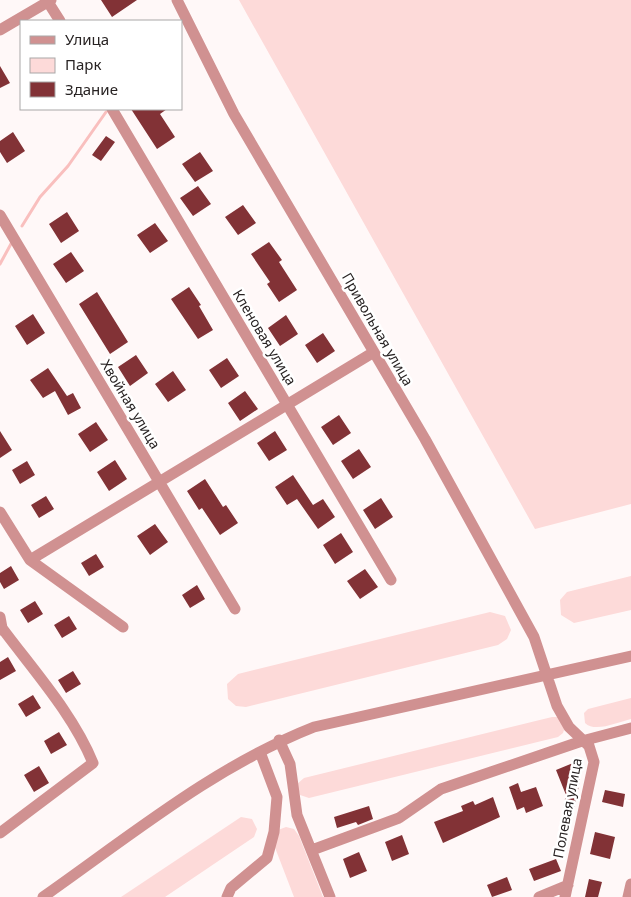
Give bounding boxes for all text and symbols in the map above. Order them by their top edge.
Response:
legend [20,20,182,110]
text: Улица [65,29,109,49]
text: Парк [65,54,101,74]
text: Здание [65,79,118,99]
street label: Привольная улица [338,269,418,389]
street label: Кленовая улица [229,286,301,388]
street label: Хвойная улица [97,356,165,452]
street label: Полевая улица [548,756,586,860]

